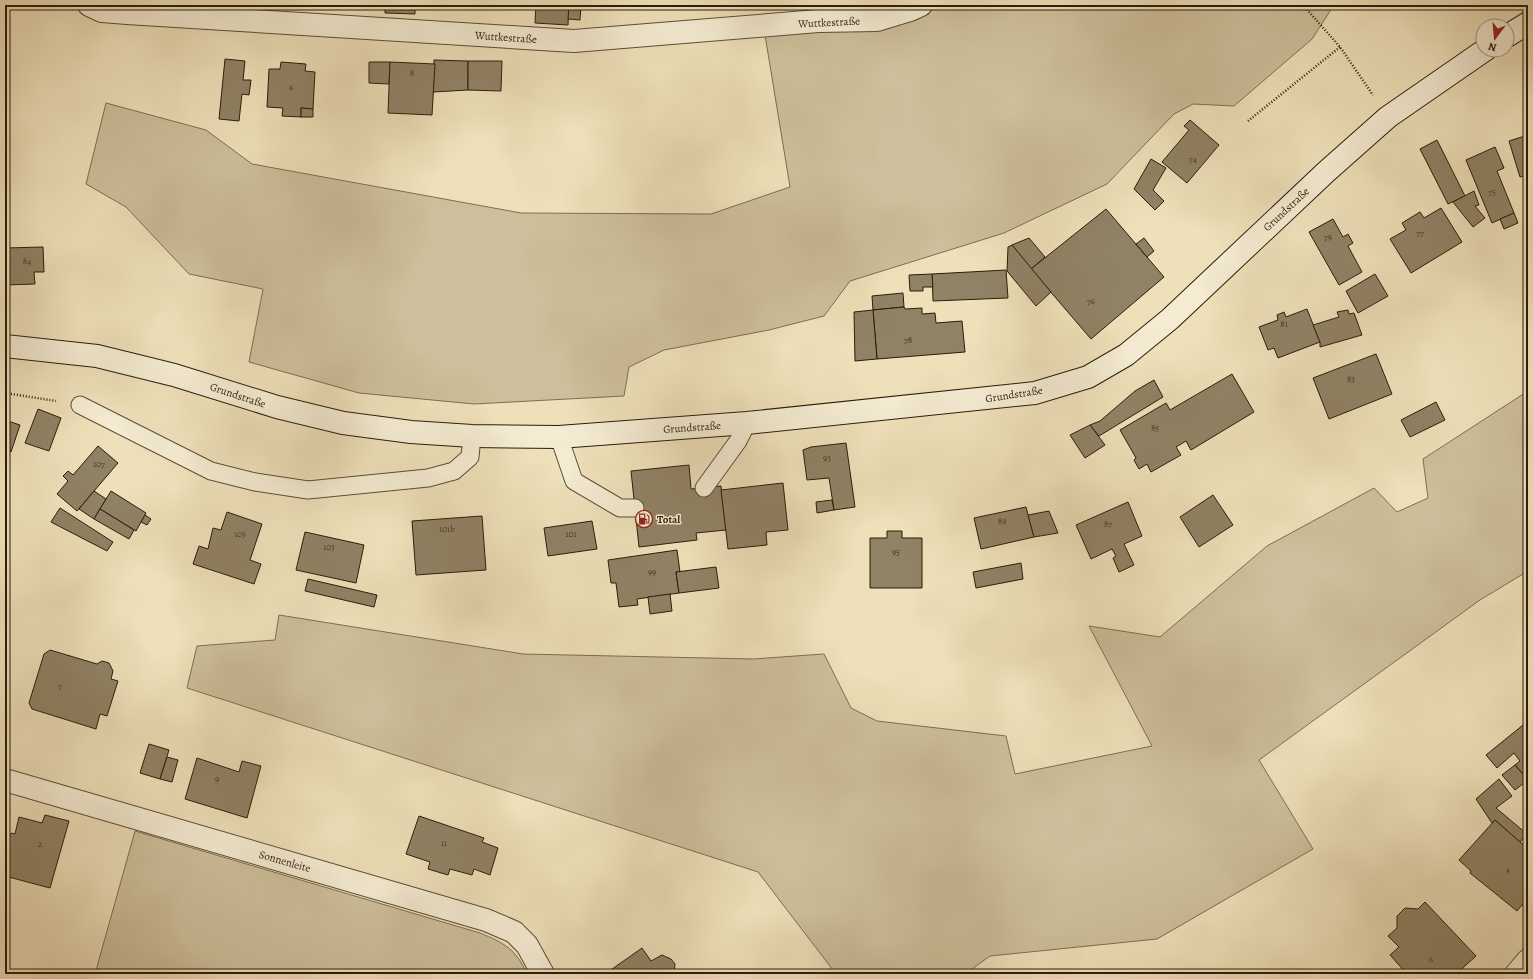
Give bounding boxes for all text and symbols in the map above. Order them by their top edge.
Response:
street label: Wuttkestraße [797,13,860,32]
north arrow [1475,18,1515,58]
street label: Wuttkestraße [474,28,537,47]
text: N [1486,39,1498,55]
house number: 8 [410,67,414,79]
house number: 6 [289,81,293,93]
house number: 74 [1189,153,1197,165]
street label: Grundstraße [1260,184,1313,235]
house number: 75 [1488,186,1496,198]
house number: 77 [1416,227,1424,239]
house number: 79 [1324,231,1332,243]
house number: 84 [23,255,31,267]
house number: 76 [1087,295,1095,307]
house number: 81 [1280,318,1288,330]
house number: 78 [904,334,912,346]
house number: 83 [1347,373,1355,385]
street label: Grundstraße [208,379,268,412]
street label: Grundstraße [984,383,1044,406]
street label: Grundstraße [663,418,722,437]
house number: 85 [1151,422,1159,434]
house number: 93 [823,452,831,464]
house number: 107 [93,458,105,470]
fuel station icon: Total [634,509,654,529]
place label: Total [657,512,680,527]
house number: 89 [998,515,1006,527]
house number: 87 [1104,518,1112,530]
house number: 101b [439,523,455,535]
house number: 105 [234,528,246,540]
house number: 101 [566,528,576,540]
house number: 103 [323,541,335,553]
house number: 95 [892,546,900,558]
house number: 99 [648,566,656,578]
house number: 7 [58,680,62,692]
house number: 9 [215,773,219,785]
house number: 11 [441,837,447,849]
house number: 2 [38,838,43,850]
street label: Sonnenleite [257,847,313,876]
house number: 4 [1506,863,1510,875]
house number: 6 [1429,953,1433,965]

